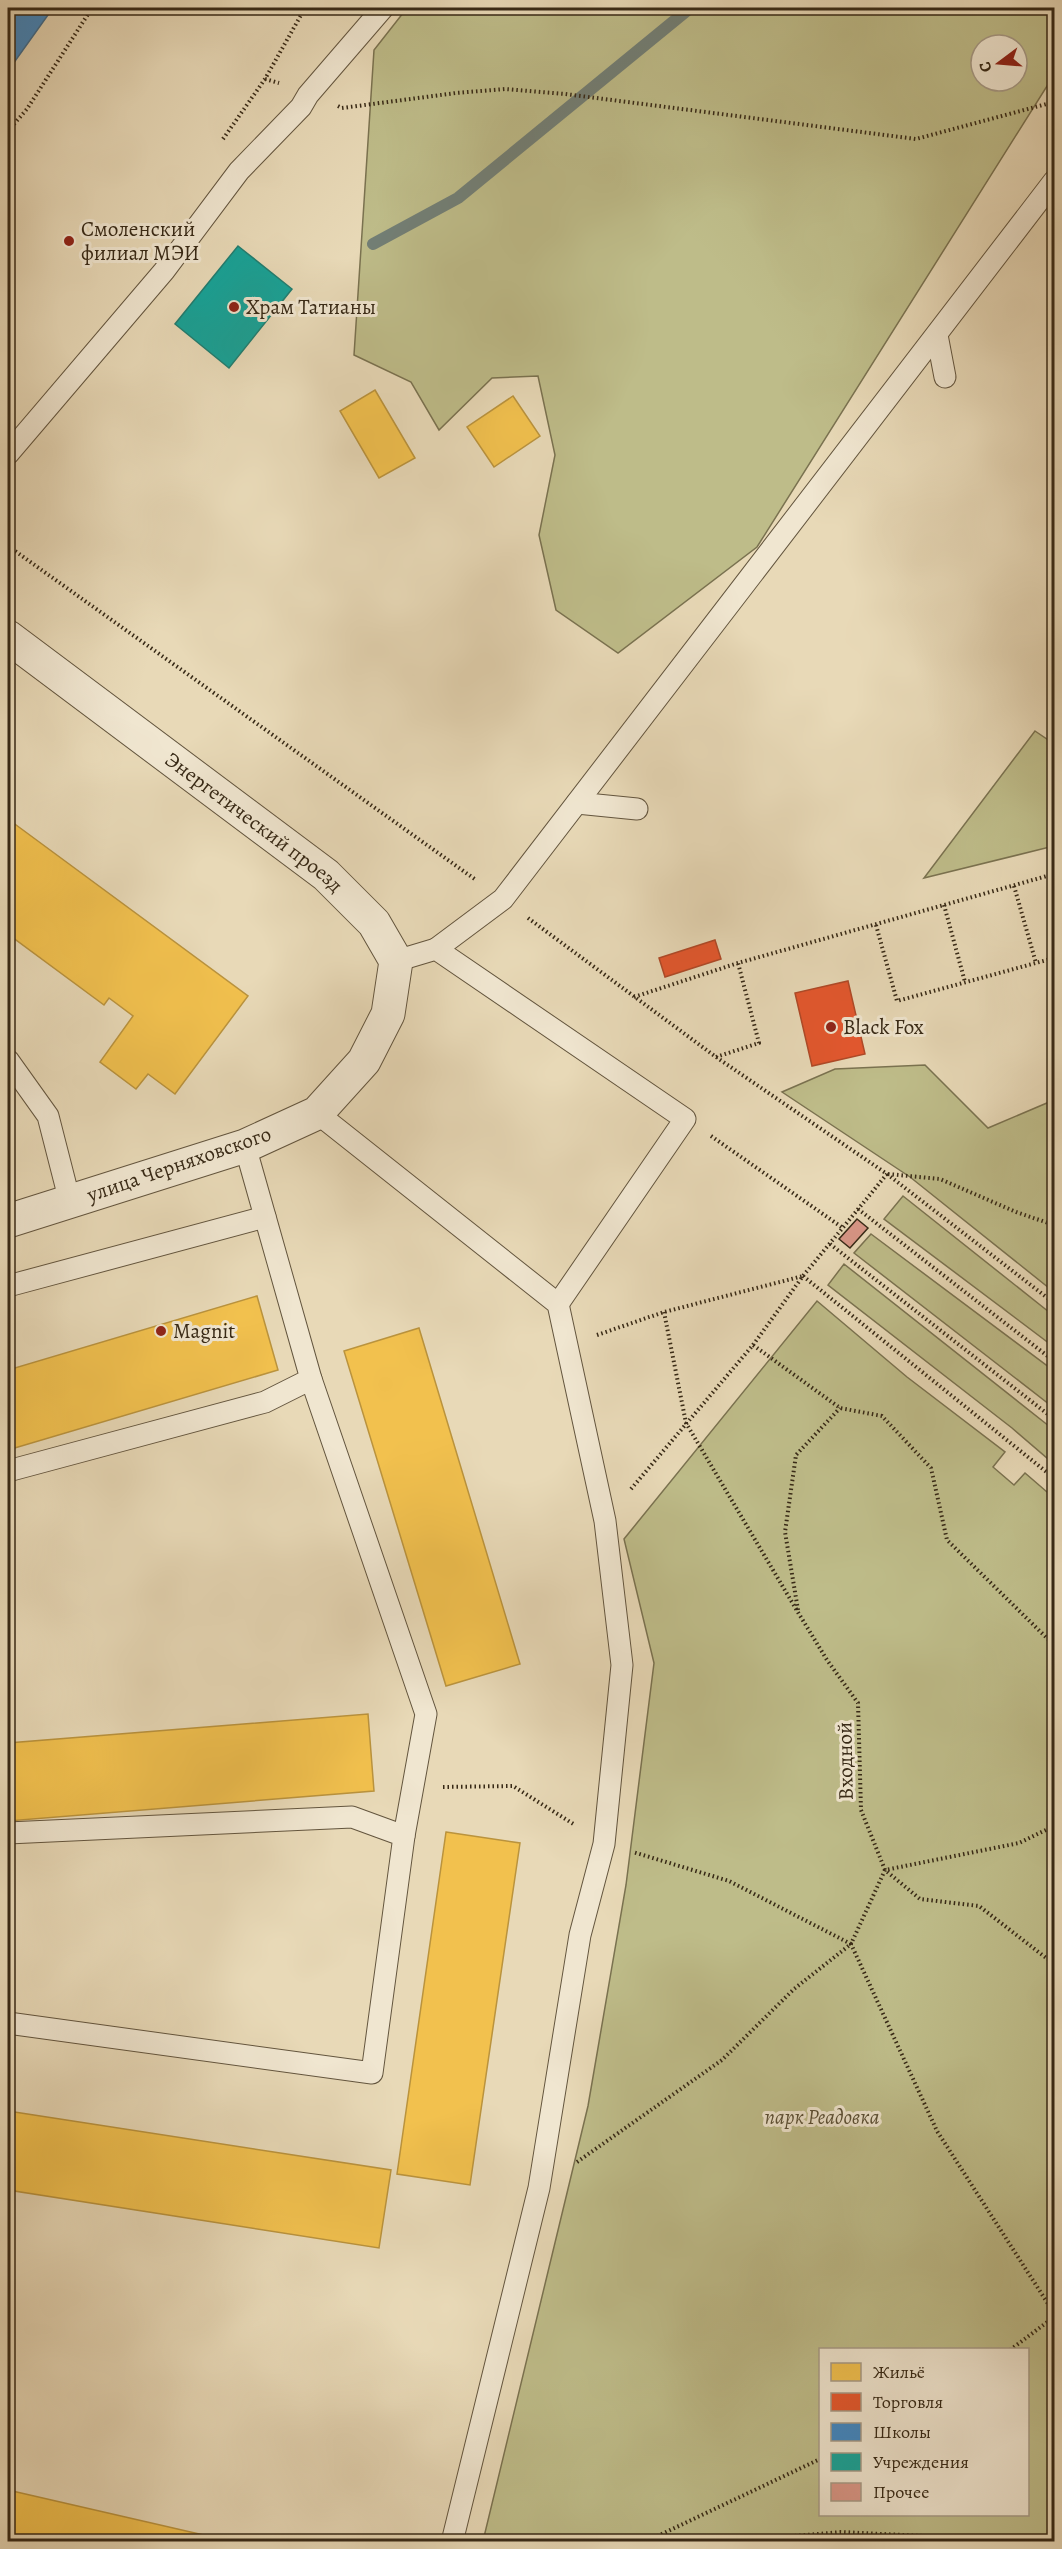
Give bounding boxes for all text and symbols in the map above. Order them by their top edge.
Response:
north arrow [969,33,1029,93]
text: С [974,59,997,75]
place label: Смоленский филиал МЭИ [81,215,200,267]
marker: Смоленский филиал МЭИ [62,234,76,248]
place label: Храм Татианы [246,293,376,321]
marker: Храм Татианы [227,300,241,314]
street label: Энергетический проезд [159,745,349,898]
place label: Black Fox [843,1013,924,1041]
marker: Black Fox [824,1020,838,1034]
street label: улица Черняховского [82,1119,275,1209]
place label: Magnit [173,1317,235,1345]
marker: Magnit [154,1324,168,1338]
street label: Входной [830,1721,860,1801]
park label: парк Реадовка [765,2103,880,2131]
legend [819,2348,1029,2516]
text: Жильё [873,2360,925,2384]
text: Торговля [873,2390,943,2414]
text: Школы [873,2420,931,2444]
text: Учреждения [873,2450,969,2474]
text: Прочее [873,2480,929,2504]

